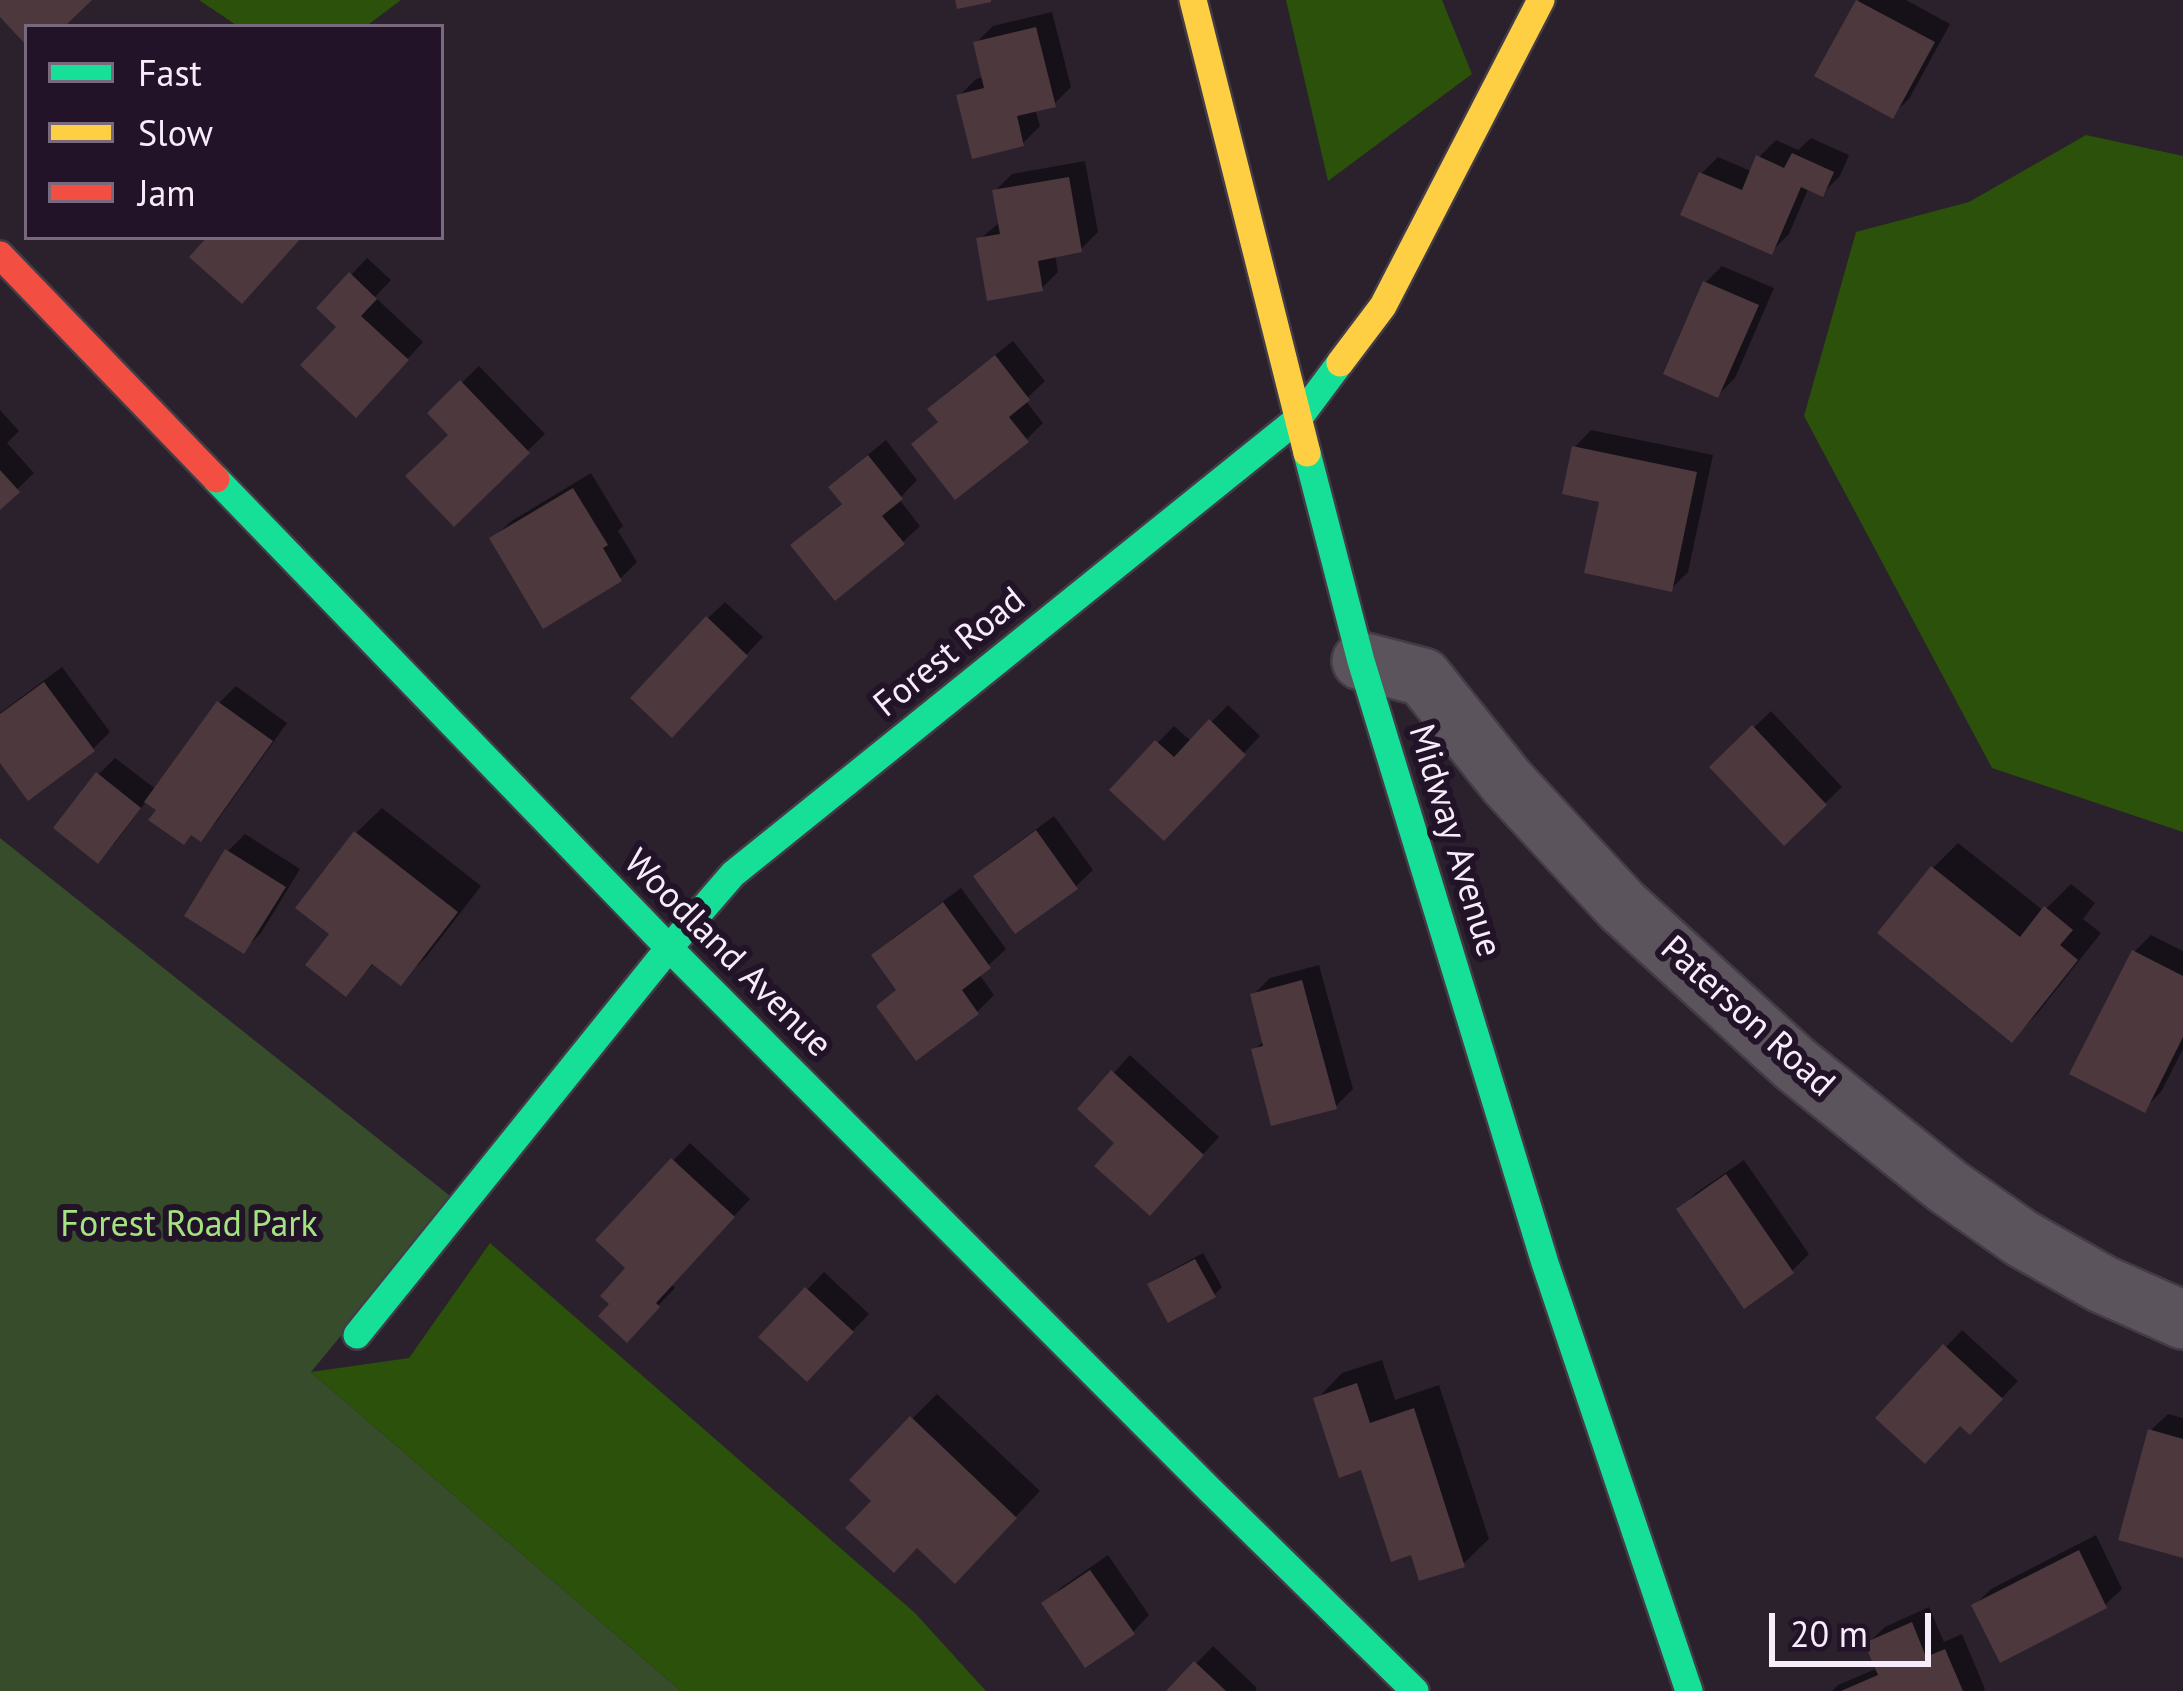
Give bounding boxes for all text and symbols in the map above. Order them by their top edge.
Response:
legend [24,24,444,240]
text: Fast [138,49,202,96]
text: Slow [138,109,213,156]
text: Jam [138,169,196,216]
street label: Forest Road [866,579,1034,727]
street label: Midway Avenue [1398,720,1510,962]
street label: Woodland Avenue [614,841,840,1067]
street label: Paterson Road [1651,928,1843,1106]
park label: Forest Road Park [60,1204,318,1248]
scale bar [1775,1589,1937,1663]
text: 20 m [1790,1610,1868,1657]

